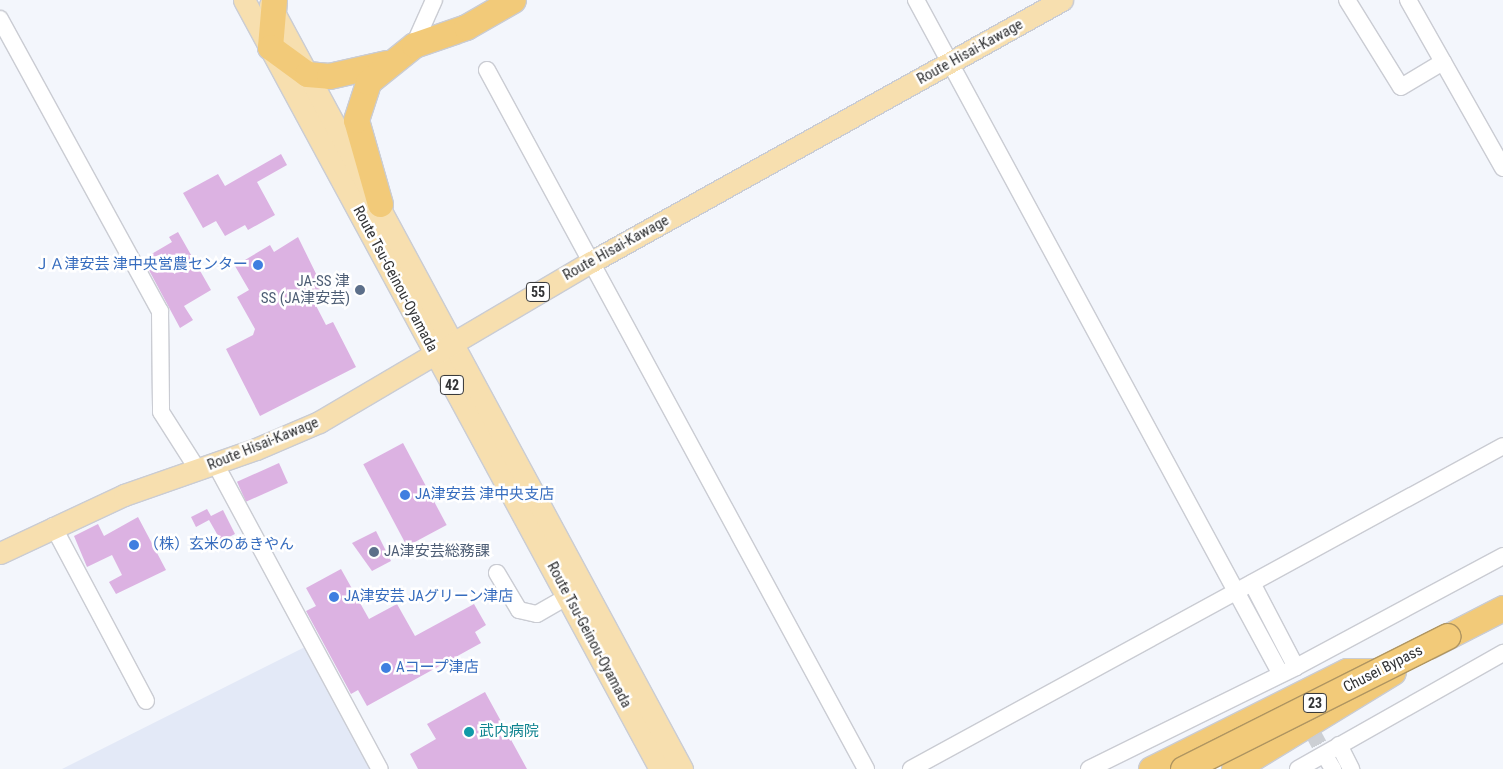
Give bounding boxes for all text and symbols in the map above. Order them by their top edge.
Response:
street label: Route Hisai-Kawage [914,15,1026,89]
street label: Route Tsu-Geinou-Oyamada [349,203,441,355]
street label: Route Hisai-Kawage [560,211,672,285]
place label: ＪＡ津安芸 津中央営農センター [35,256,248,274]
marker: ＪＡ津安芸 津中央営農センター [252,259,264,271]
place label: JA-SS 津 SS (JA津安芸) [261,272,350,307]
road number: 55 [526,280,550,304]
marker: JA-SS 津 SS (JA津安芸) [354,284,366,296]
road number: 42 [440,374,464,396]
street label: Route Hisai-Kawage [205,413,321,475]
place label: JA津安芸 津中央支店 [415,486,554,504]
marker: JA津安芸 津中央支店 [399,489,411,501]
place label: （株）玄米のあきやん [144,536,294,554]
marker: （株）玄米のあきやん [128,539,140,551]
place label: JA津安芸総務課 [384,543,490,561]
marker: JA津安芸総務課 [368,546,380,558]
street label: Route Tsu-Geinou-Oyamada [543,559,635,711]
place label: JA津安芸 JAグリーン津店 [344,588,514,606]
marker: JA津安芸 JAグリーン津店 [328,591,340,603]
street label: Chusei Bypass [1340,641,1426,697]
place label: Aコープ津店 [396,659,480,677]
marker: Aコープ津店 [380,662,392,674]
road number: 23 [1302,691,1328,714]
place label: 武内病院 [479,723,539,741]
marker: 武内病院 [463,726,475,738]

